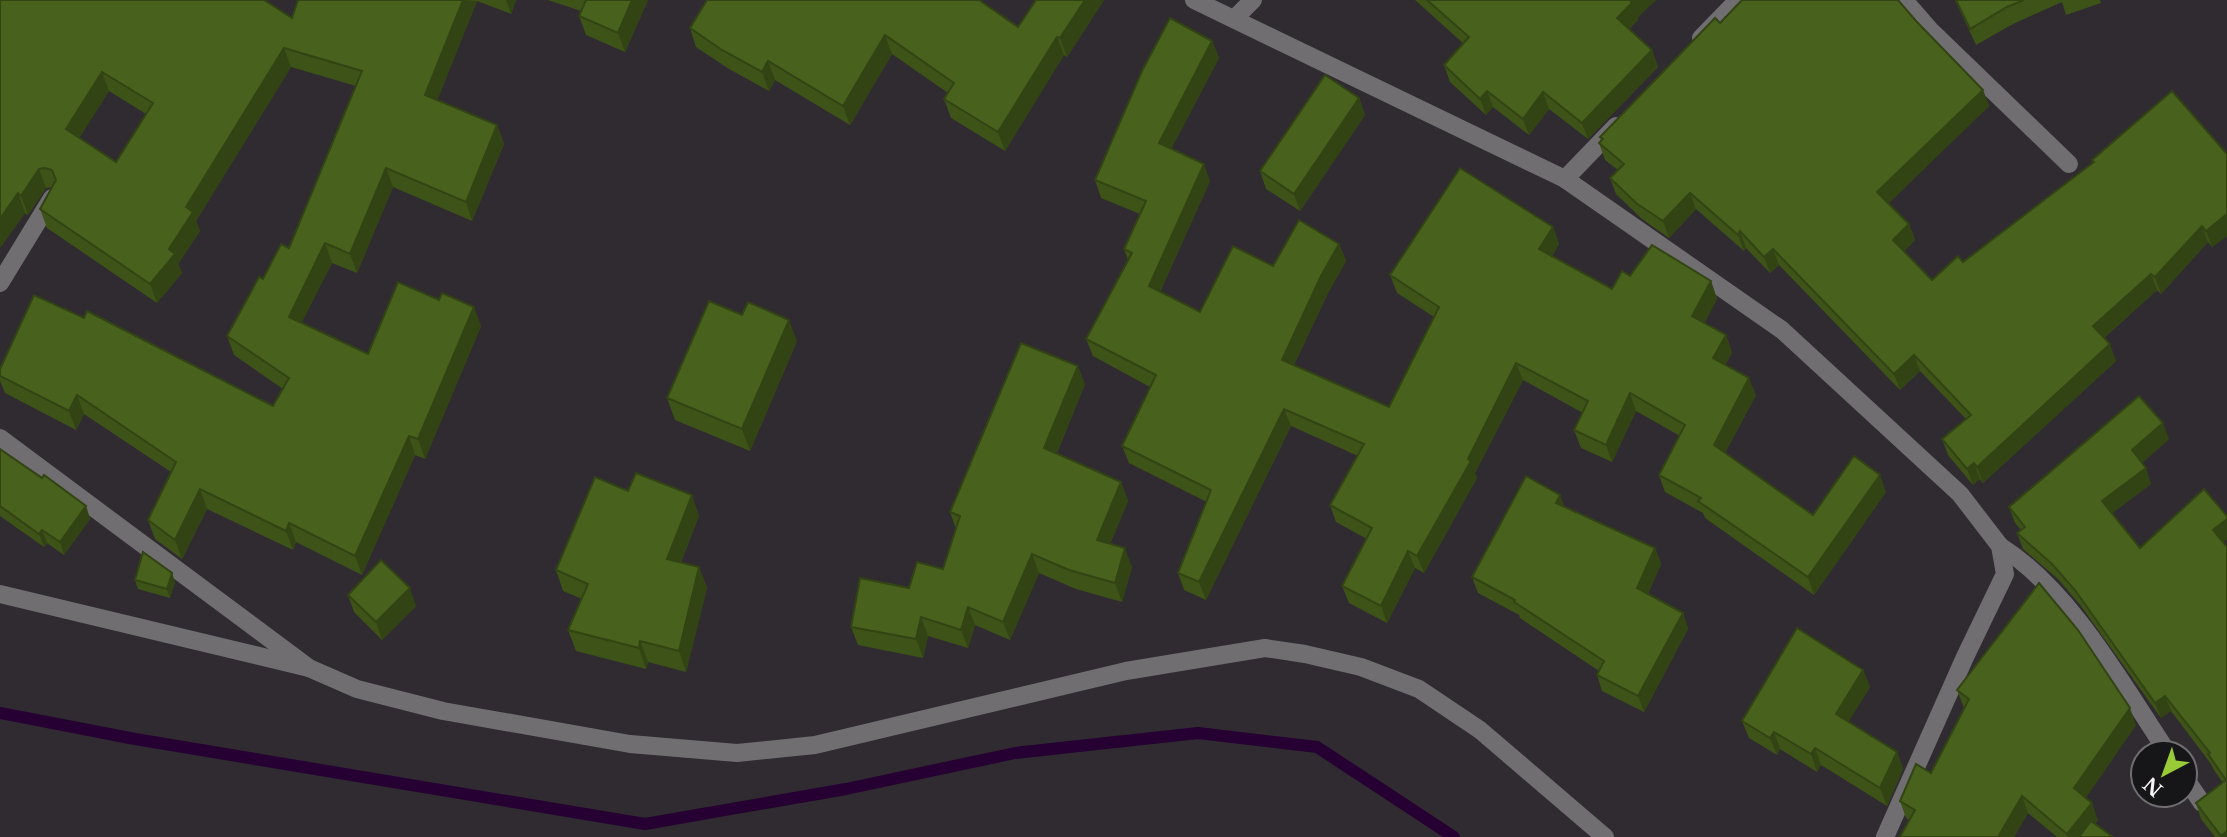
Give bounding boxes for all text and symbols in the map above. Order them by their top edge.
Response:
north arrow [2129,739,2199,809]
text: N [2139,772,2167,801]

